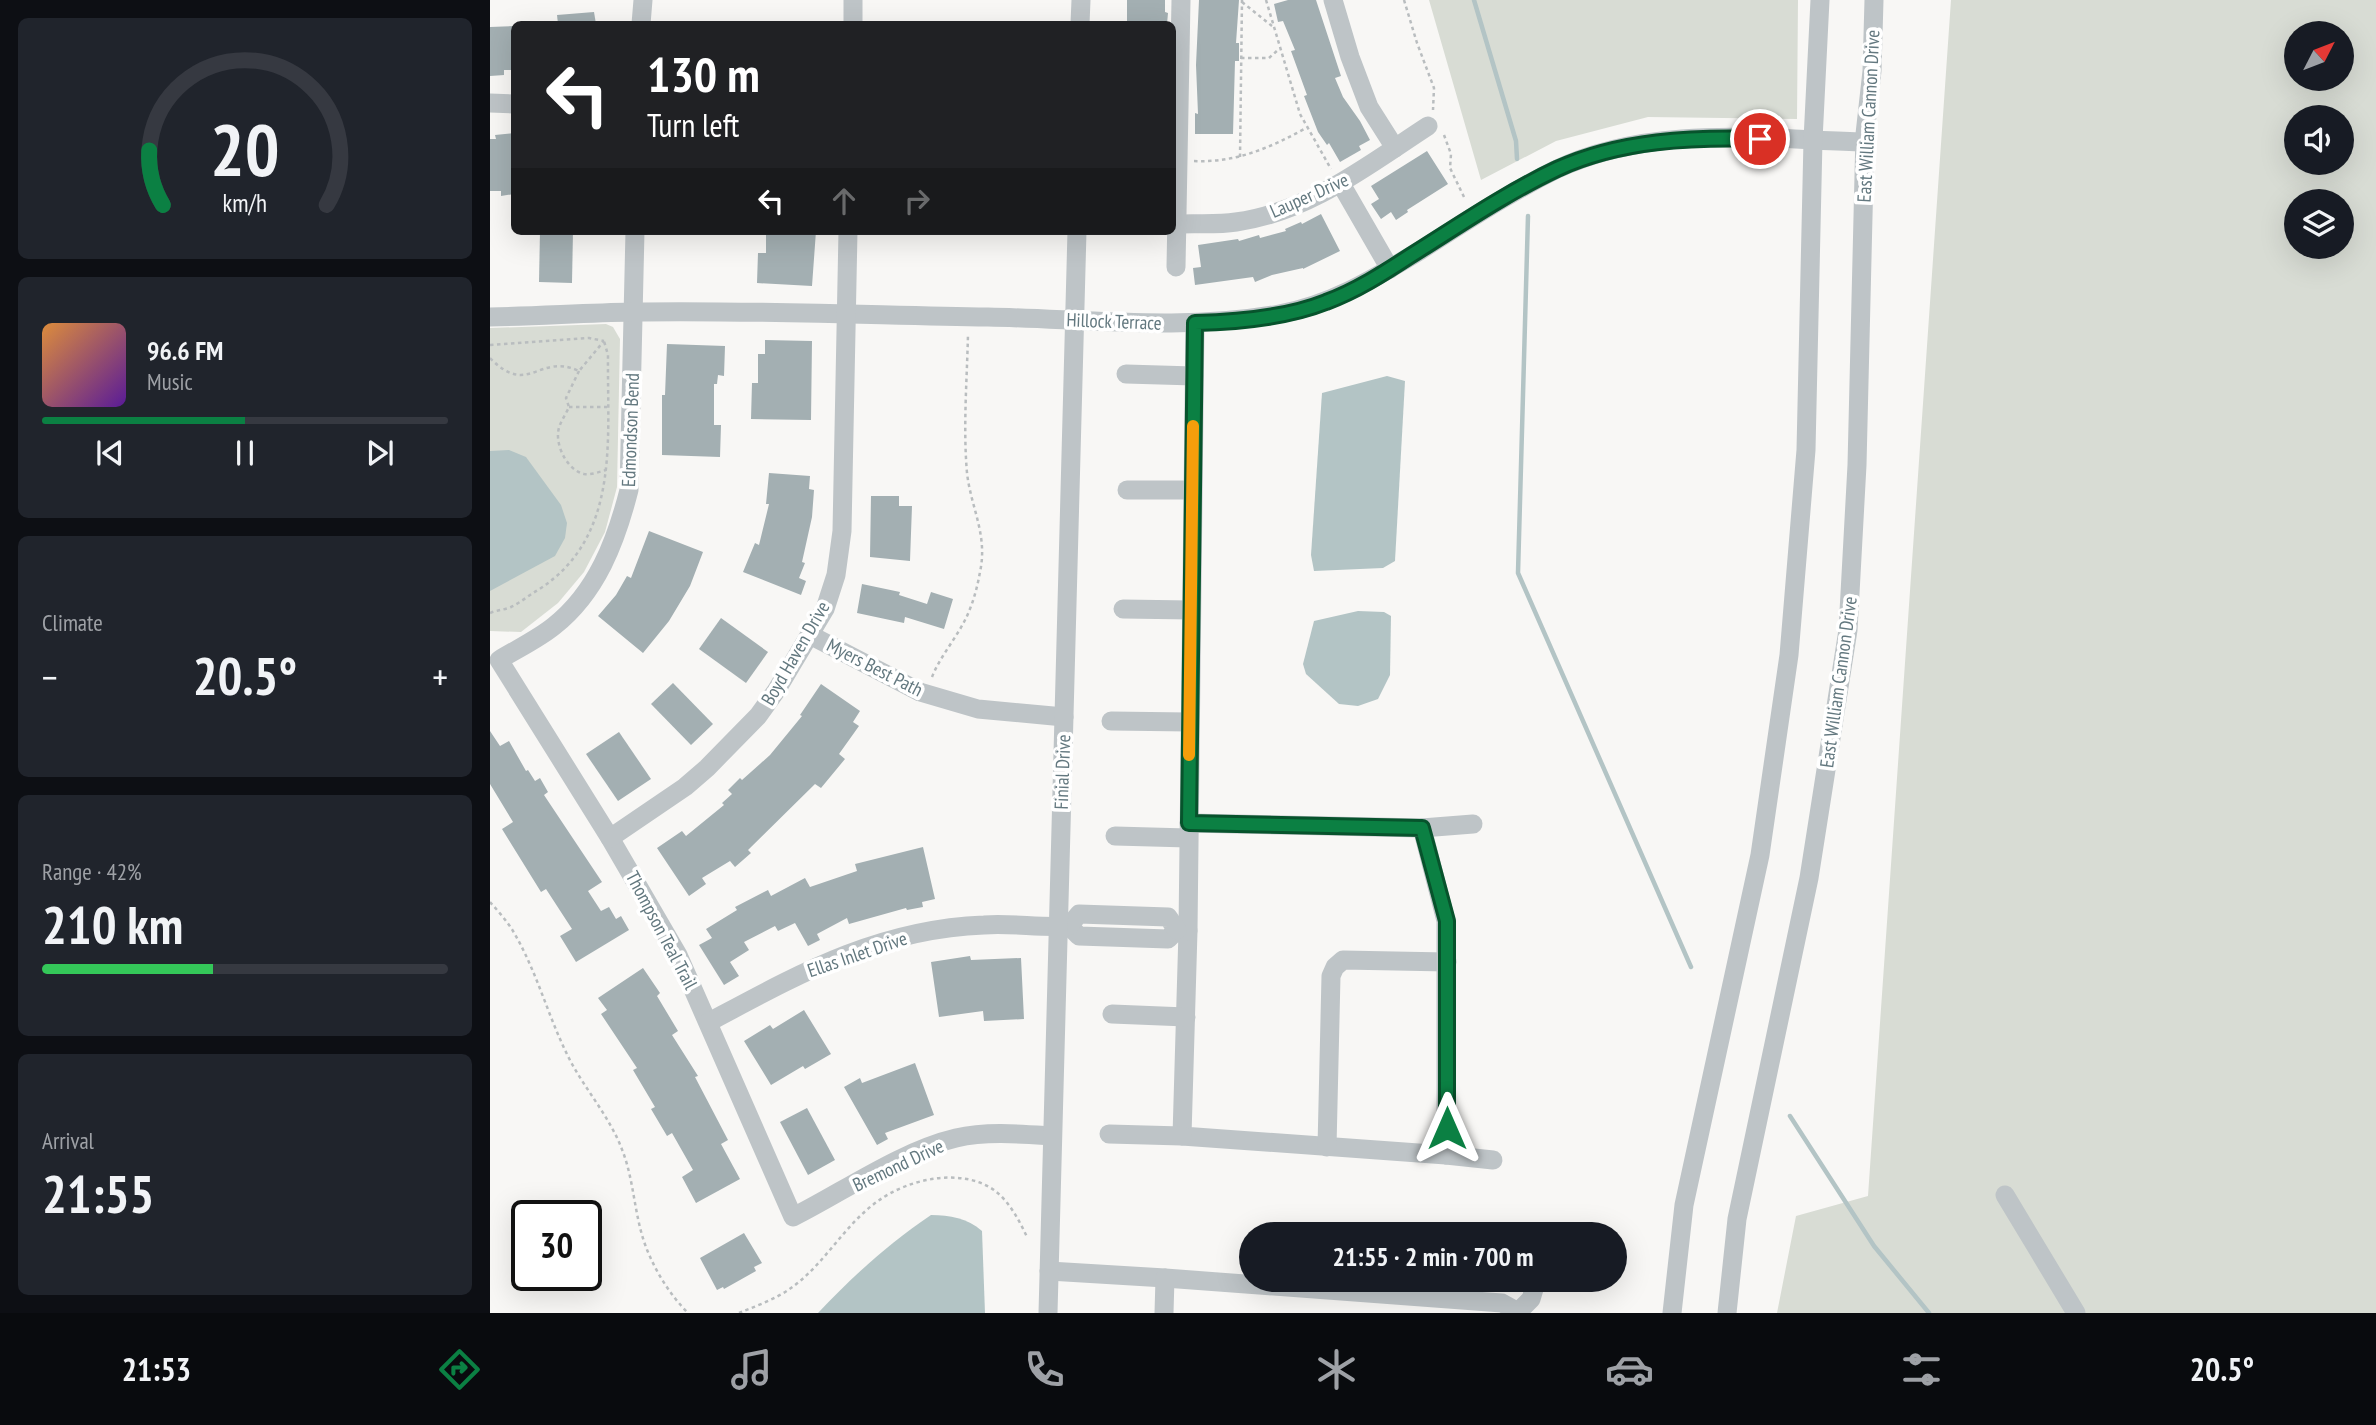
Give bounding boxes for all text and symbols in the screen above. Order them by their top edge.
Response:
north arrow [2284,21,2354,91]
map controls [2284,21,2354,259]
street label: East William Cannon Drive [1851,29,1885,203]
text: 130 m [647,42,760,106]
icon: left [532,49,623,140]
text: 20 [210,101,280,195]
text: Turn left [647,104,739,146]
button: sound [2284,105,2354,175]
pin [1730,109,1790,169]
icon: arrive [1741,120,1779,158]
street label: Lauper Drive [1266,167,1352,223]
icon: left [752,182,790,220]
icon: ahead [825,182,863,220]
icon: right [898,182,936,220]
text: km/h [223,186,267,218]
button: layers [2284,189,2354,259]
street label: Hillock Terrace [1066,307,1162,335]
text: 96.6 FM [147,334,223,367]
text: Music [147,367,193,396]
street label: Edmondson Bend [616,373,644,487]
icon: previous [91,434,129,472]
icon: pause [226,434,264,472]
icon: next [361,434,399,472]
street label: East William Cannon Drive [1814,595,1862,769]
street label: Boyd Haven Drive [756,597,835,709]
text: Climate [42,608,103,637]
street label: Myers Best Path [823,633,927,701]
text: 20.5° [193,642,297,709]
text: − [42,652,58,701]
text: + [432,652,448,701]
street label: Finial Drive [1049,734,1075,810]
text: Range · 42% [42,857,142,886]
street label: Thompson Teal Trail [621,867,703,994]
text: 210 km [42,891,183,958]
street label: Ellas Inlet Drive [804,926,910,982]
position arrow [1410,1091,1484,1165]
text: Arrival [42,1126,94,1155]
street label: Bremond Drive [849,1133,947,1197]
text: 21:55 [42,1160,154,1227]
speed limit sign: 30 [511,1200,602,1291]
text: 21:55 · 2 min · 700 m [1333,1240,1533,1273]
icon: directions [435,1345,484,1394]
icon: music [727,1345,776,1394]
icon: phone [1020,1345,1069,1394]
icon: climate [1312,1345,1361,1394]
icon: car [1605,1345,1654,1394]
icon: filters [1897,1345,1946,1394]
text: 21:53 [122,1348,191,1390]
text: 20.5° [2190,1348,2254,1390]

